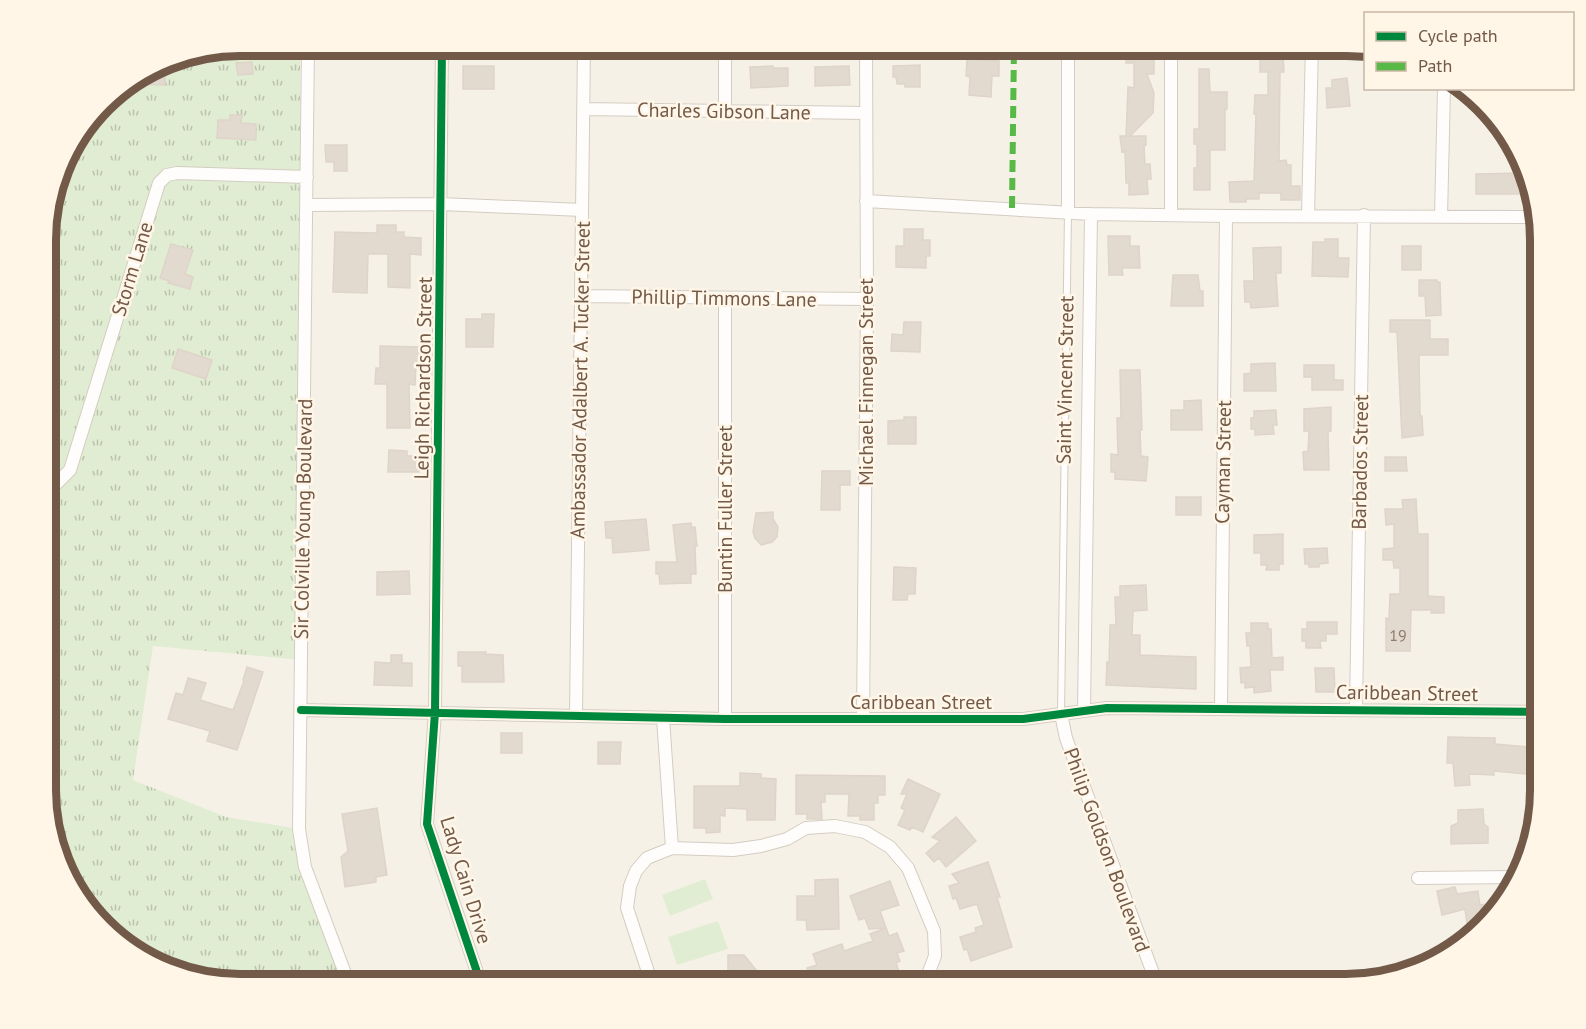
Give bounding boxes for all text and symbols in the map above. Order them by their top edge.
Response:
legend [1364,12,1574,90]
text: Cycle path [1418,24,1498,47]
text: Path [1418,54,1452,77]
street label: Charles Gibson Lane [637,96,811,126]
street label: Storm Lane [105,219,159,319]
street label: Ambassador Adalbert A. Tucker Street [564,221,596,539]
street label: Leigh Richardson Street [408,276,438,480]
street label: Michael Finnegan Street [853,278,879,486]
street label: Phillip Timmons Lane [631,283,817,313]
street label: Saint Vincent Street [1051,295,1079,465]
street label: Barbados Street [1346,394,1374,530]
street label: Sir Colville Young Boulevard [288,398,318,640]
street label: Cayman Street [1209,400,1237,524]
street label: Buntin Fuller Street [712,425,738,593]
house number: 19 [1389,625,1407,645]
street label: Caribbean Street [1336,679,1479,707]
street label: Caribbean Street [850,689,992,715]
street label: Philip Goldson Boulevard [1058,744,1156,956]
street label: Lady Cain Drive [434,813,498,947]

